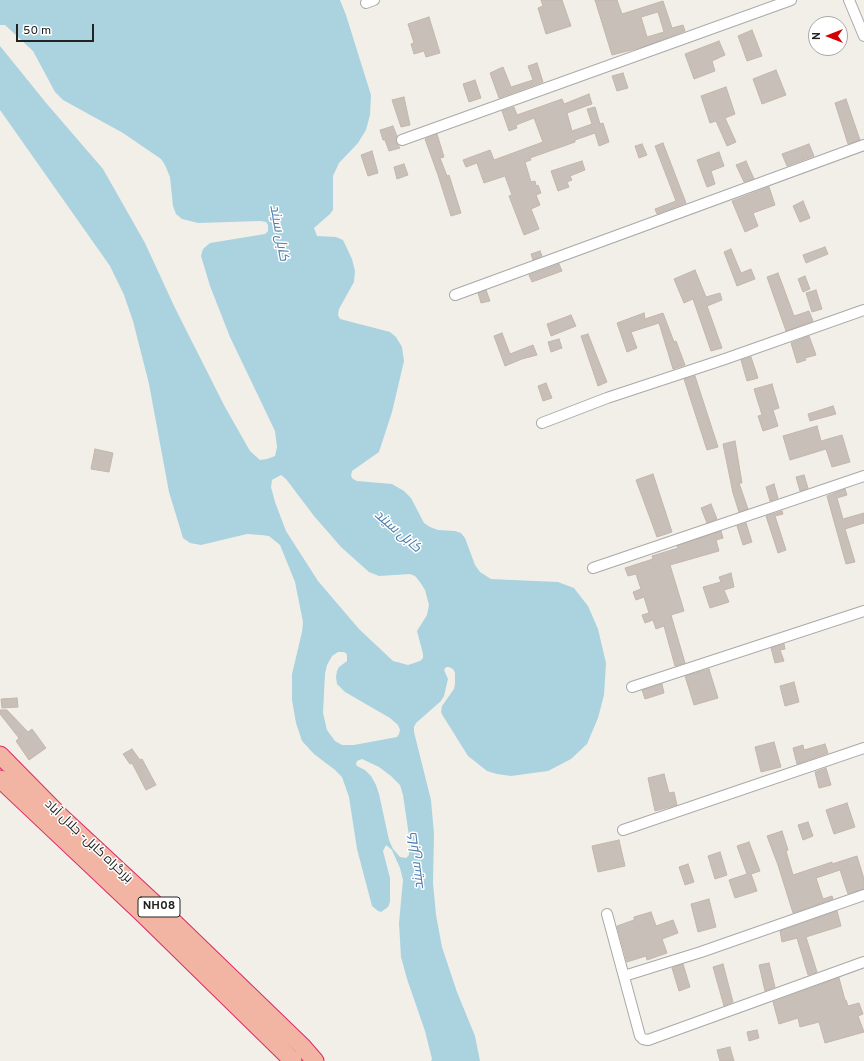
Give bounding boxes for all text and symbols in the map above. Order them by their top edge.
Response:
scale bar [18,16,96,42]
north arrow [808,16,848,56]
text: 50 m [23,23,51,39]
text: N [810,32,824,40]
water label: کابل سيند [265,204,291,262]
water label: کابل سيند [370,507,424,557]
street label: بزرگراه کابل- جلال آباد [41,797,135,887]
water label: کابل سيند [405,832,429,890]
road number: NH08 [138,897,180,917]

